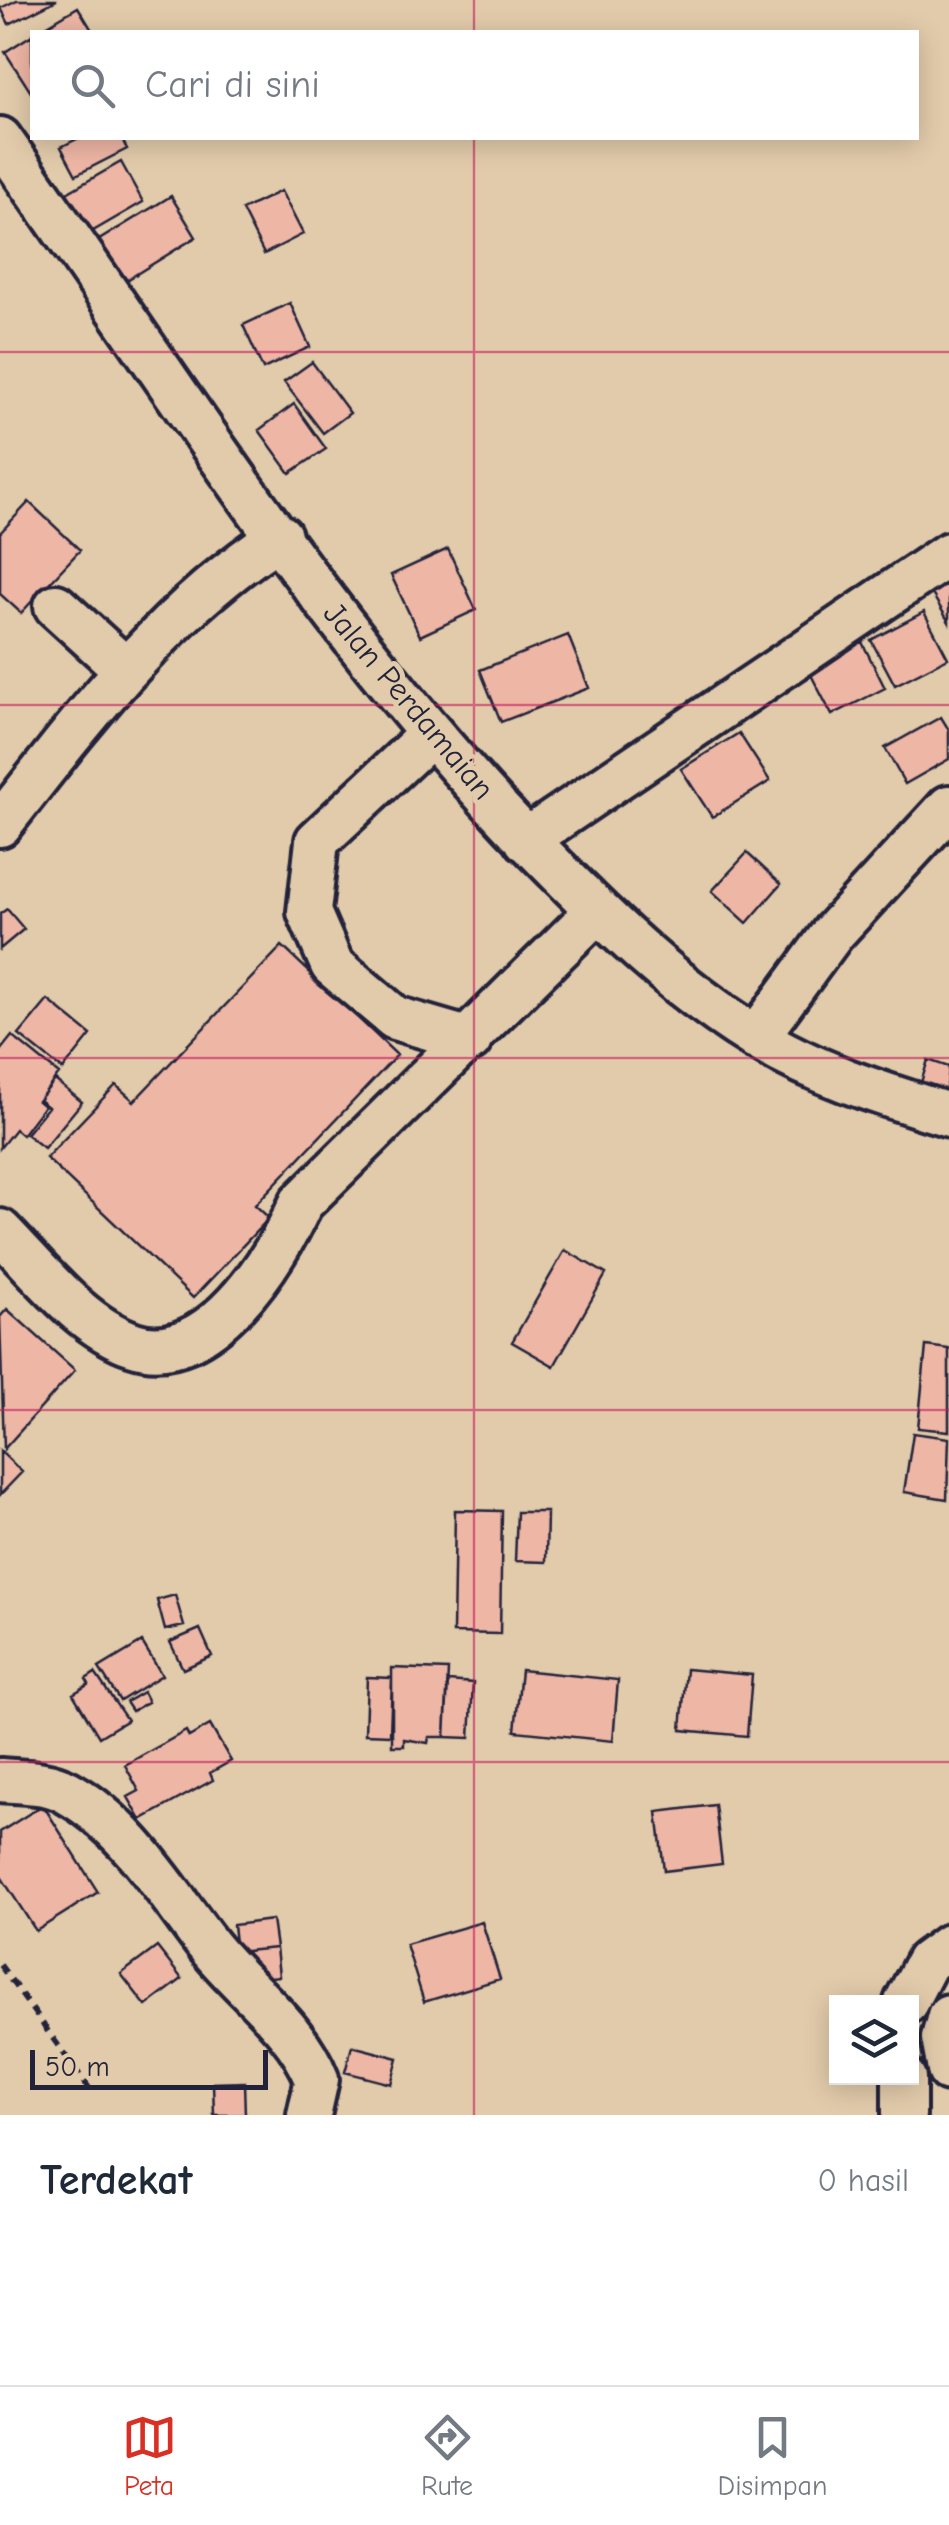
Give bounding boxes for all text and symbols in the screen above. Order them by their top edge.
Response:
search box [30,30,919,140]
icon: search [65,58,120,113]
text: Cari di sini [145,63,320,107]
street label: Jalan Perdamaian [316,595,502,807]
map controls [829,1995,919,2085]
button: layers [829,1995,919,2085]
scale bar [30,2045,268,2090]
text: 50 m [45,2051,110,2083]
text: Terdekat [40,2156,192,2205]
text: 0 hasil [818,2162,909,2199]
tab: Peta [122,2410,177,2502]
tab: Rute [420,2410,475,2502]
tab: Disimpan [718,2410,827,2502]

